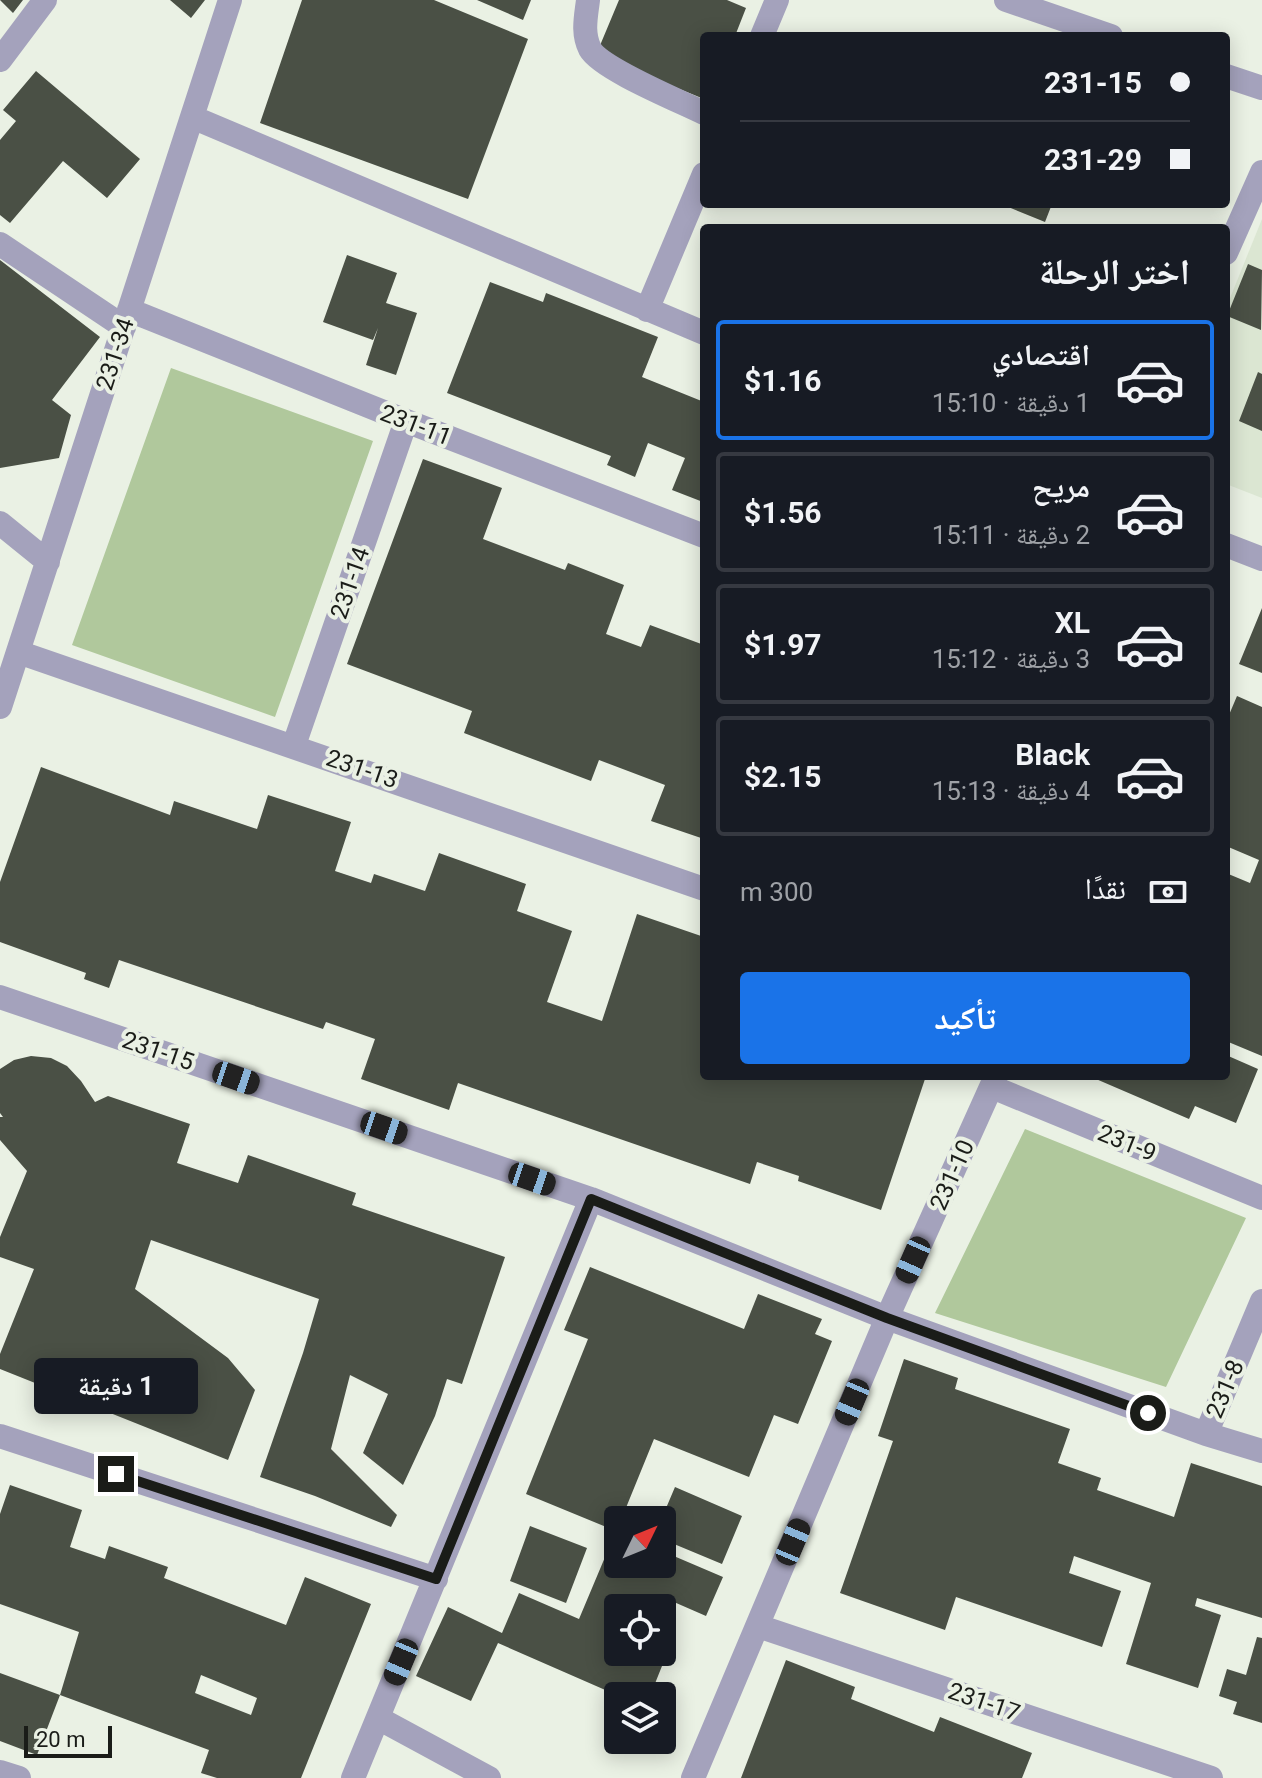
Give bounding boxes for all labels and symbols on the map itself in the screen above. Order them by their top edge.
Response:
street label: 231-34 [90,314,140,394]
street label: 231-11 [376,399,456,451]
street label: 231-14 [325,543,375,623]
street label: 231-13 [322,744,402,794]
street label: 231-15 [118,1026,198,1076]
car [209,1059,263,1097]
car [357,1109,411,1147]
street label: 231-9 [1094,1119,1160,1167]
street label: 231-10 [924,1135,980,1215]
car [505,1160,559,1198]
car [892,1233,934,1287]
street label: 231-8 [1200,1356,1250,1422]
callout: 1 دقيقة [34,1358,198,1414]
car [832,1375,872,1429]
route start [1130,1395,1166,1431]
route end [98,1456,134,1492]
north arrow [604,1506,676,1578]
car [773,1515,813,1569]
car [381,1635,421,1689]
street label: 231-17 [944,1677,1024,1727]
scale bar [24,1722,112,1758]

